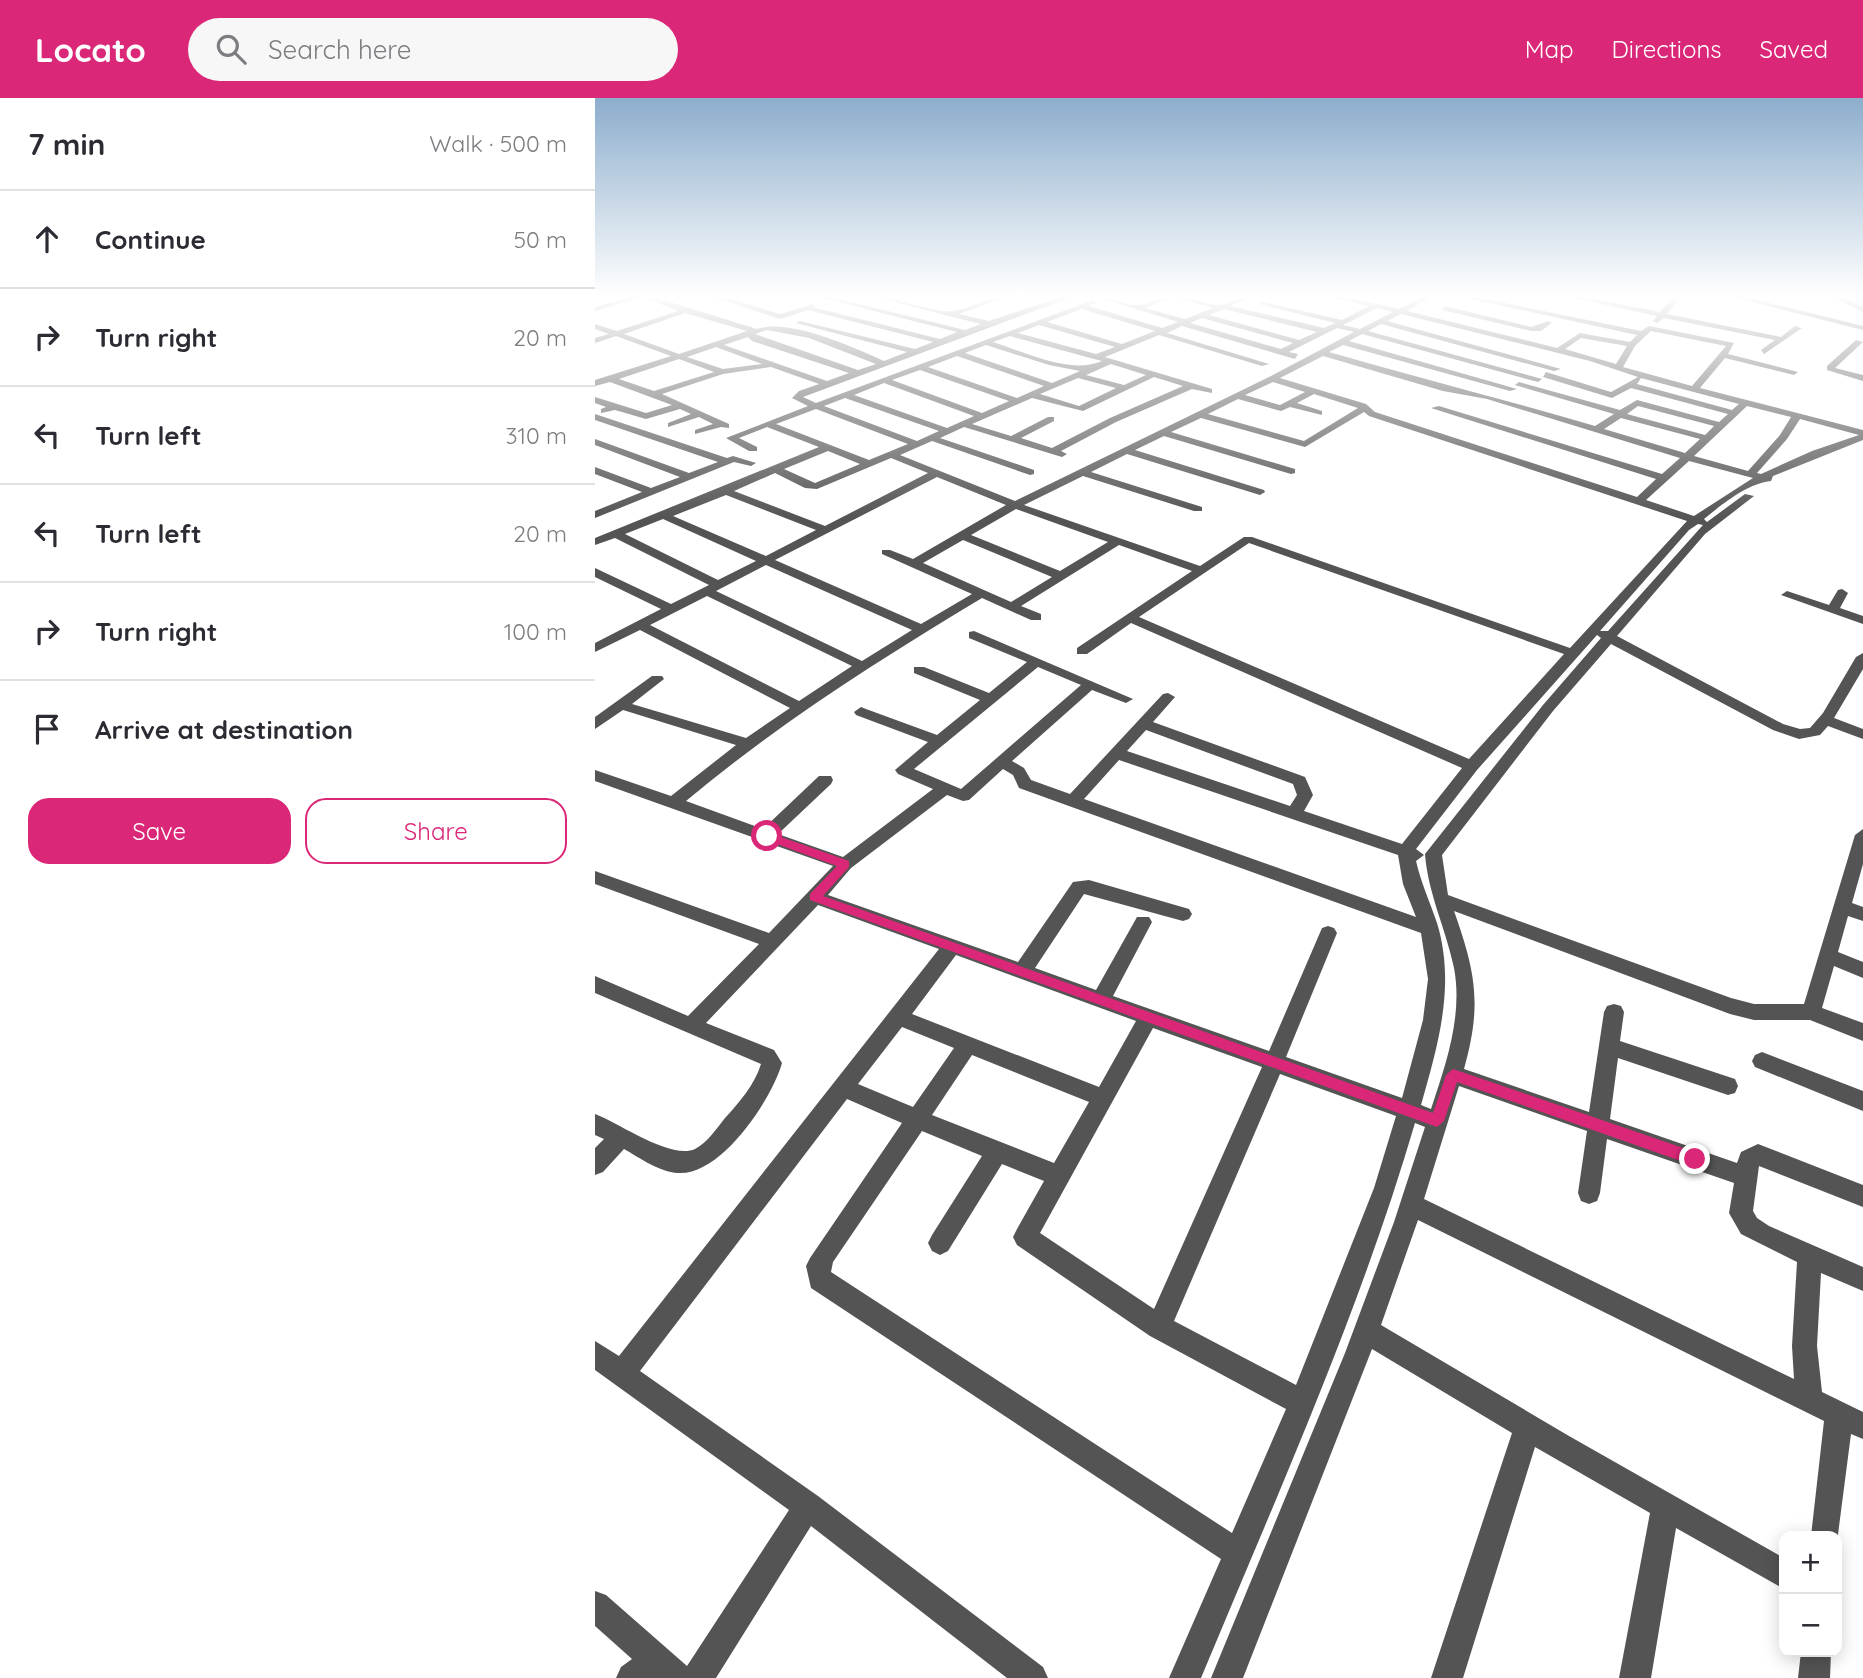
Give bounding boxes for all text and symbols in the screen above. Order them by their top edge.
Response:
search box [188,18,678,81]
text: Locato [35,29,146,70]
icon: search [212,30,250,68]
text: Search here [268,33,411,66]
text: Map [1525,34,1574,64]
text: Directions [1612,34,1722,64]
text: Saved [1760,34,1828,64]
text: 7 min [28,125,106,163]
text: Walk · 500 m [429,129,567,158]
icon: ahead [28,220,66,258]
text: Continue [95,223,206,256]
text: 50 m [514,225,567,254]
icon: right [28,318,66,356]
text: Turn right [95,321,217,354]
text: 20 m [513,323,567,352]
icon: left [28,416,66,454]
text: Turn left [95,419,202,452]
text: 310 m [505,421,567,450]
icon: left [28,514,66,552]
text: Turn left [95,517,202,550]
text: 20 m [513,519,567,548]
icon: right [28,612,66,650]
text: Turn right [95,615,217,648]
text: 100 m [504,617,567,646]
icon: arrive [28,710,66,748]
text: Arrive at destination [95,713,353,746]
button: Save [28,798,291,864]
button: Share [305,798,567,864]
route start [751,820,782,851]
route end [1679,1143,1710,1174]
map controls [1779,1531,1842,1657]
button: + [1779,1531,1842,1594]
button: − [1779,1594,1842,1657]

